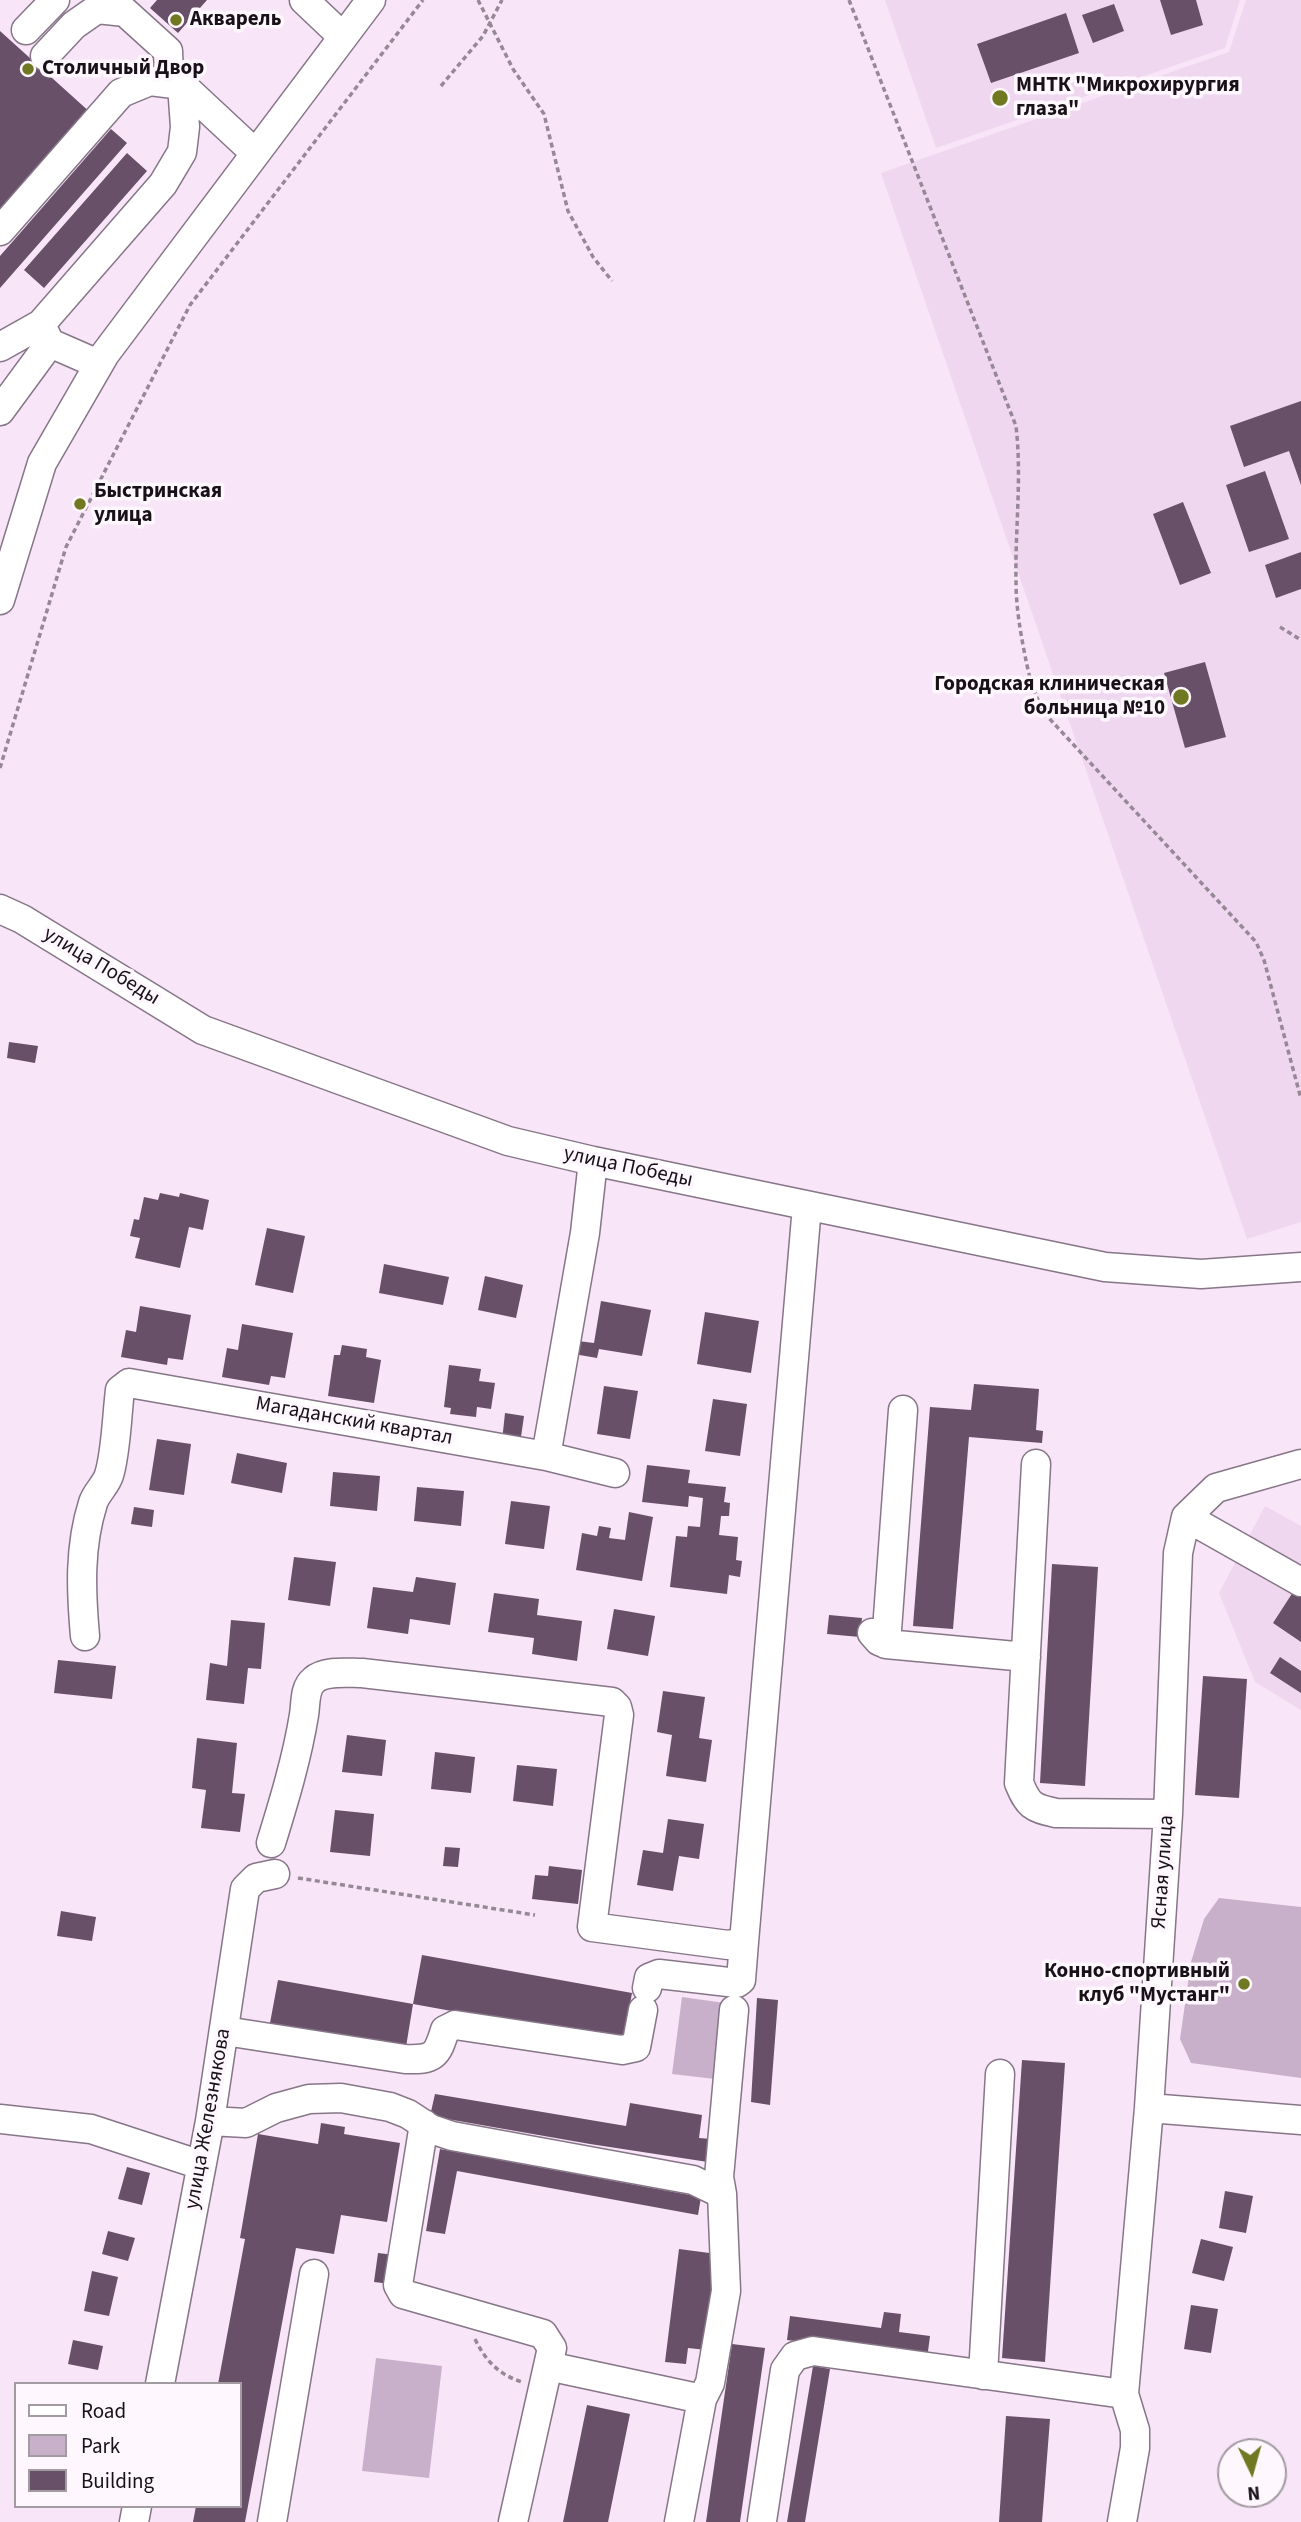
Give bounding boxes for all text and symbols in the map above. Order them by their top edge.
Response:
place label: Акварель [190,7,281,33]
marker: Акварель [168,12,184,28]
place label: Столичный Двор [42,56,204,82]
marker: Столичный Двор [20,61,36,77]
place label: МНТК "Микрохирургия глаза" [1016,73,1240,123]
marker: МНТК "Микрохирургия глаза" [990,88,1010,108]
place label: Быстринская улица [94,479,222,529]
marker: Быстринская улица [72,496,88,512]
place label: Городская клиническая больница №10 [934,672,1165,722]
marker: Городская клиническая больница №10 [1171,687,1191,707]
street label: улица Победы [38,922,164,1012]
street label: улица Победы [561,1142,695,1194]
street label: Магаданский квартал [253,1392,455,1452]
street label: Ясная улица [1147,1814,1181,1930]
place label: Конно-спортивный клуб "Мустанг" [1044,1959,1230,2009]
marker: Конно-спортивный клуб "Мустанг" [1236,1976,1252,1992]
street label: улица Железнякова [181,2027,237,2211]
legend [14,2382,242,2508]
text: Road [81,2396,126,2426]
text: Park [81,2431,120,2461]
north arrow [1217,2438,1287,2508]
text: Building [81,2466,154,2496]
text: N [1246,2478,1261,2506]

